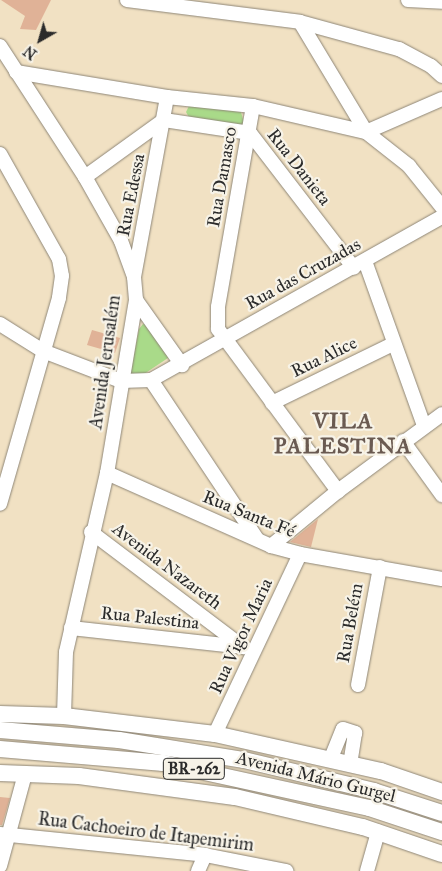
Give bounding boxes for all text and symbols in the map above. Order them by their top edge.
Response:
north arrow [15,15,65,65]
text: N [21,42,40,63]
street label: Rua Danieta [262,124,336,210]
street label: Rua Damasco [203,125,241,229]
street label: Rua Edessa [112,152,150,238]
street label: Rua das Cruzadas [242,233,364,315]
street label: Avenida Jerusalém [85,294,125,430]
street label: Rua Alice [288,332,360,382]
district label: VILA PALESTINA [273,407,413,458]
street label: Rua Santa Fé [200,486,298,542]
street label: Avenida Nazareth [108,518,226,614]
street label: Rua Vigor Maria [205,575,277,697]
street label: Rua Belém [332,582,368,664]
street label: Rua Palestina [100,602,200,634]
street label: Avenida Mário Gurgel [234,747,398,807]
road number: BR-262 [163,756,225,782]
street label: Rua Cachoeiro de Itapemirim [37,808,255,856]

